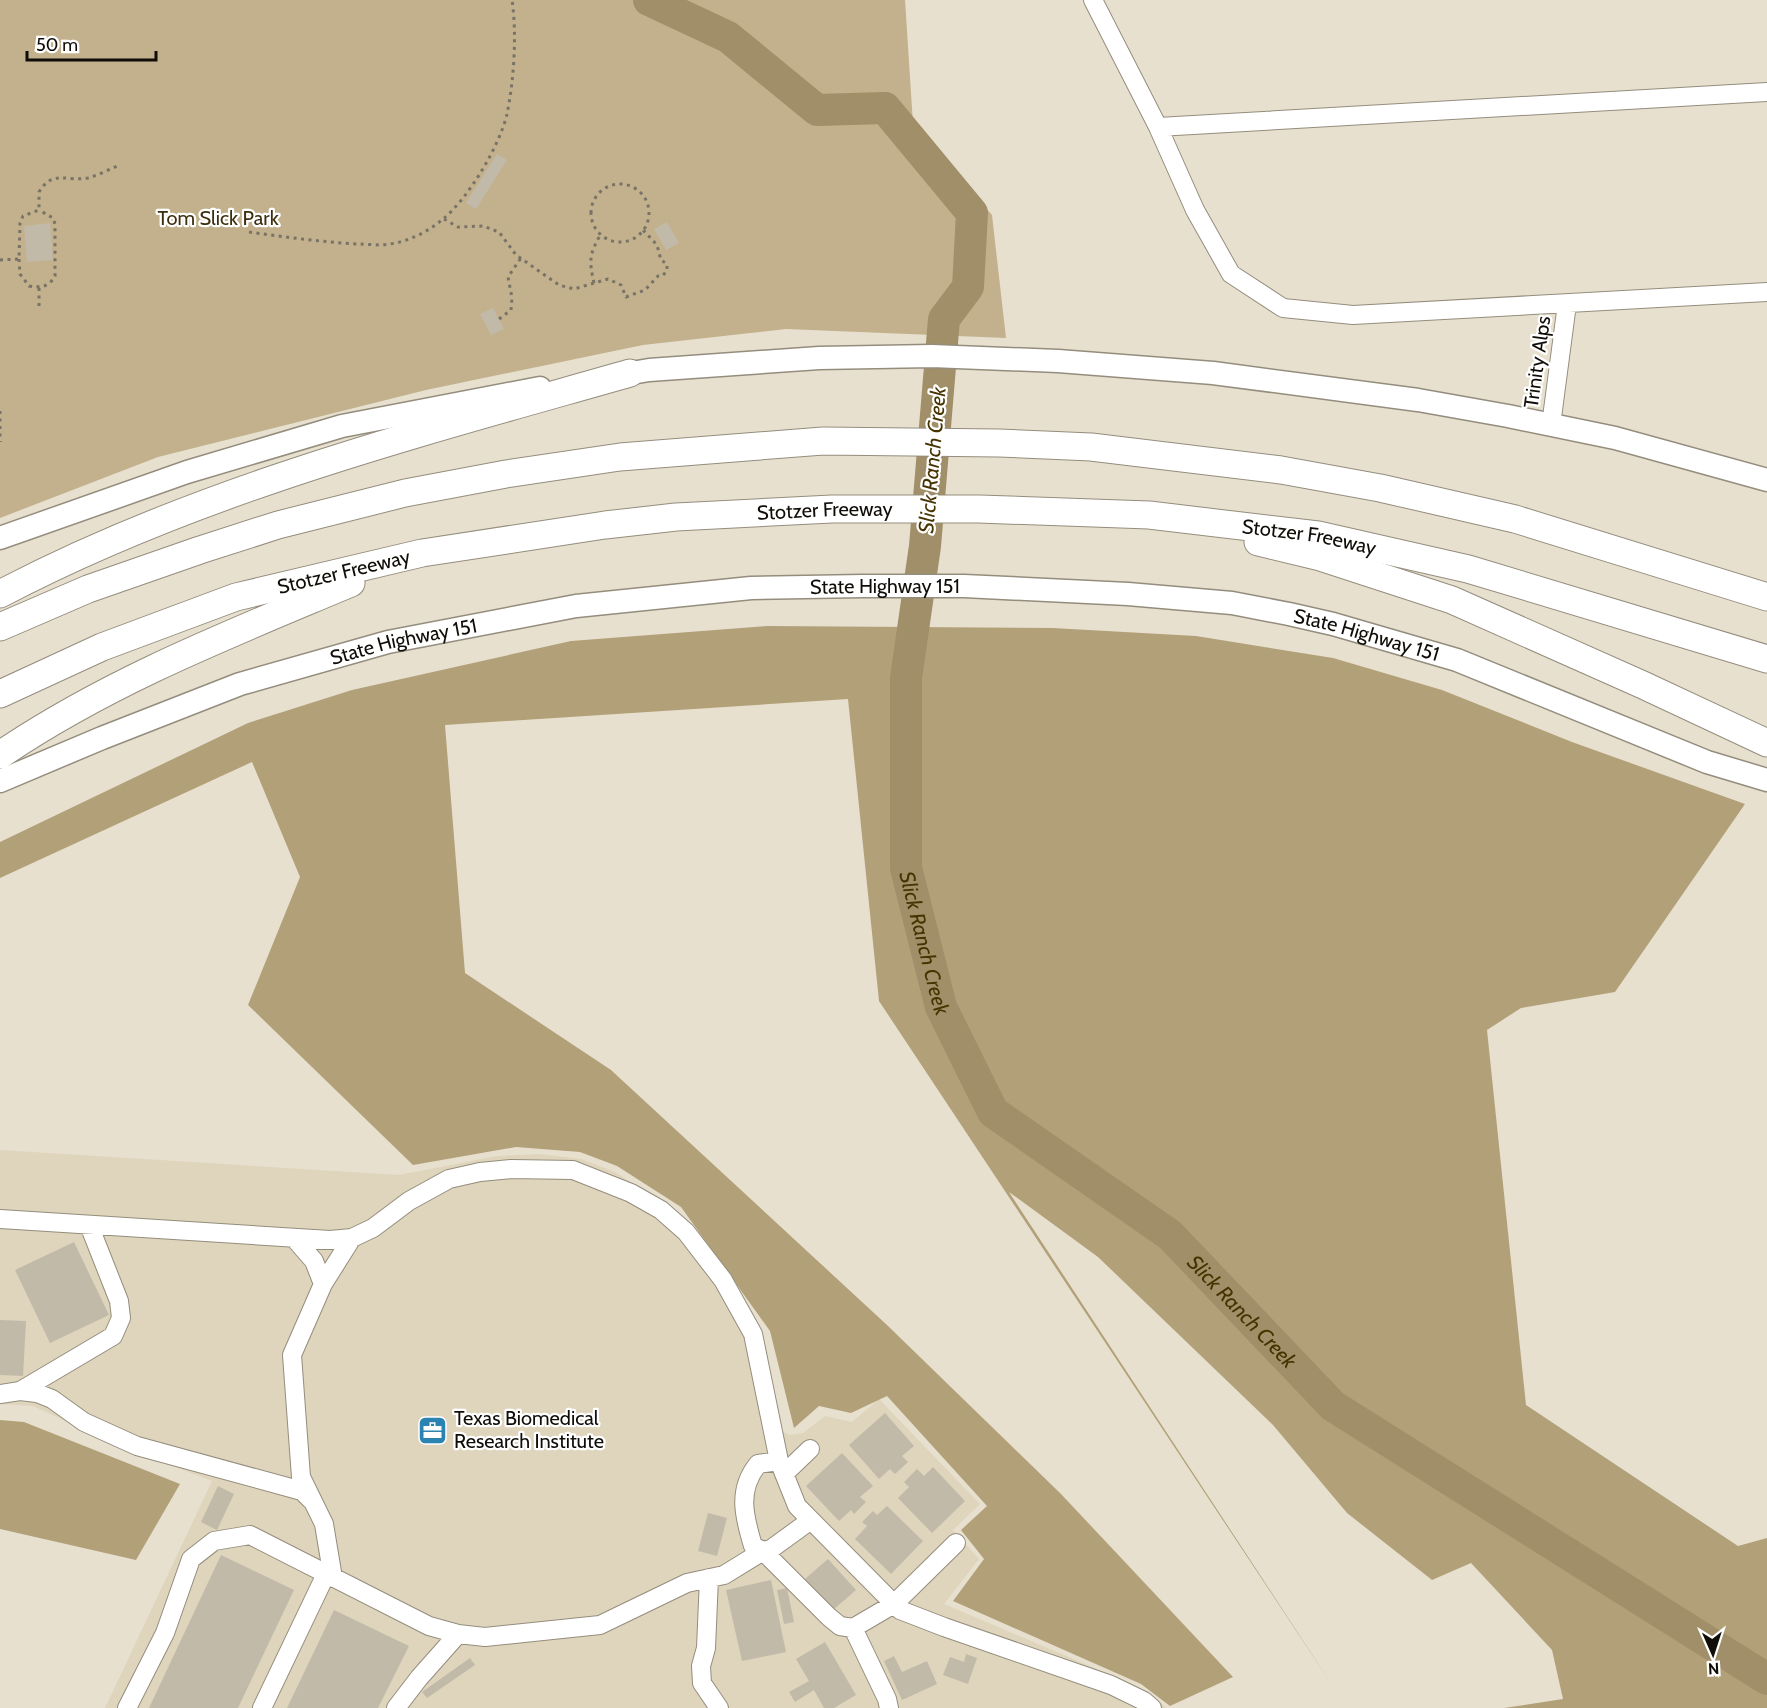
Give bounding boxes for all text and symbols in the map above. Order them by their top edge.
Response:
scale bar [27,24,156,62]
text: 50 m [36,34,78,56]
park label: Tom Slick Park [157,206,279,230]
street label: Trinity Alps [1519,315,1555,409]
water label: Slick Ranch Creek [913,385,951,534]
street label: Stotzer Freeway [756,497,893,525]
street label: Stotzer Freeway [1241,514,1379,560]
street label: Stotzer Freeway [275,544,413,599]
street label: State Highway 151 [810,574,960,599]
street label: State Highway 151 [1292,603,1442,666]
street label: State Highway 151 [327,613,479,670]
water label: Slick Ranch Creek [895,869,956,1020]
water label: Slick Ranch Creek [1183,1249,1303,1373]
place label: Texas Biomedical Research Institute [454,1406,604,1453]
office icon: Texas Biomedical Research Institute [417,1414,449,1446]
north arrow [1683,1624,1743,1684]
text: N [1708,1659,1720,1678]

